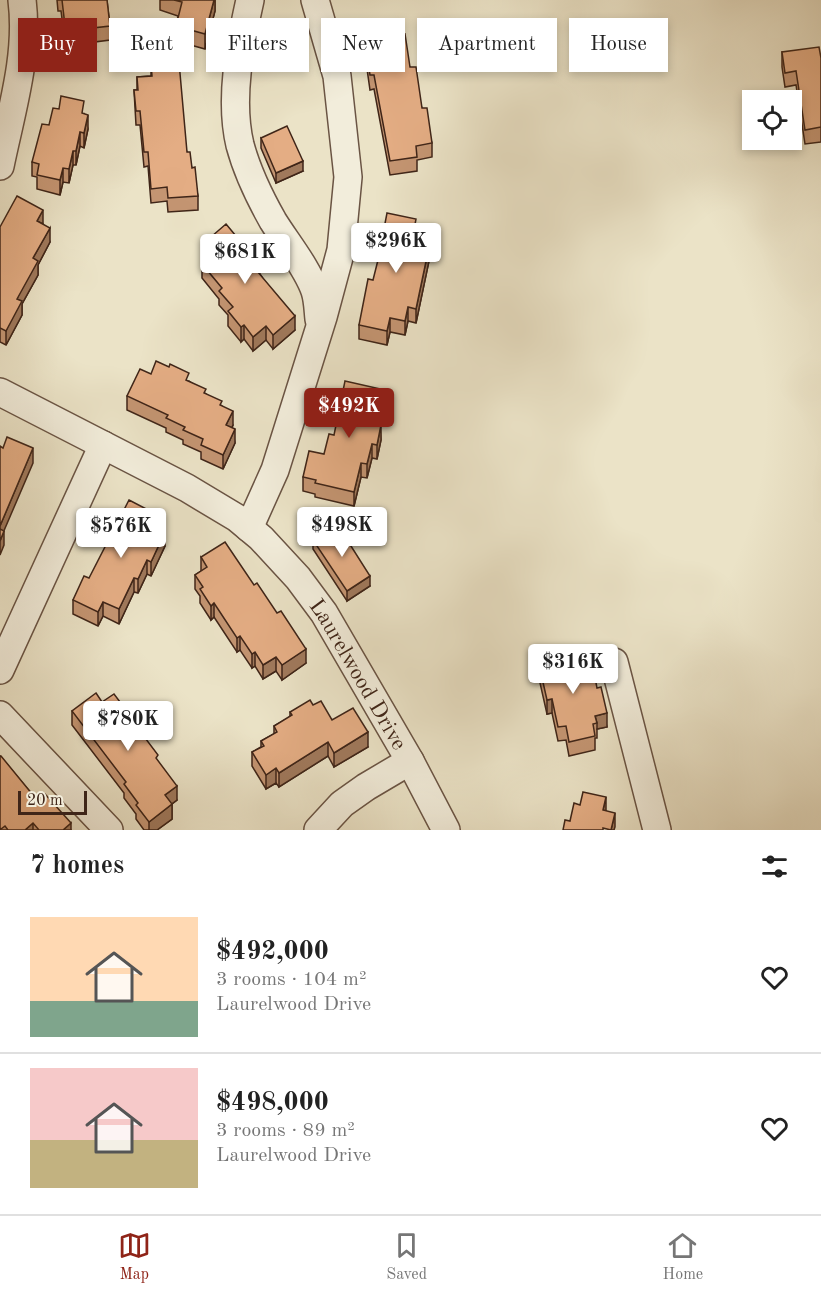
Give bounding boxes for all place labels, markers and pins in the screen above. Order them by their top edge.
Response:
pin: $296K [354,223,438,274]
pin: $681K [203,234,287,285]
pin: $492K [307,388,391,439]
pin: $498K [300,507,384,558]
pin: $576K [79,508,163,559]
pin: $316K [531,644,615,695]
pin: $780K [86,701,170,752]

